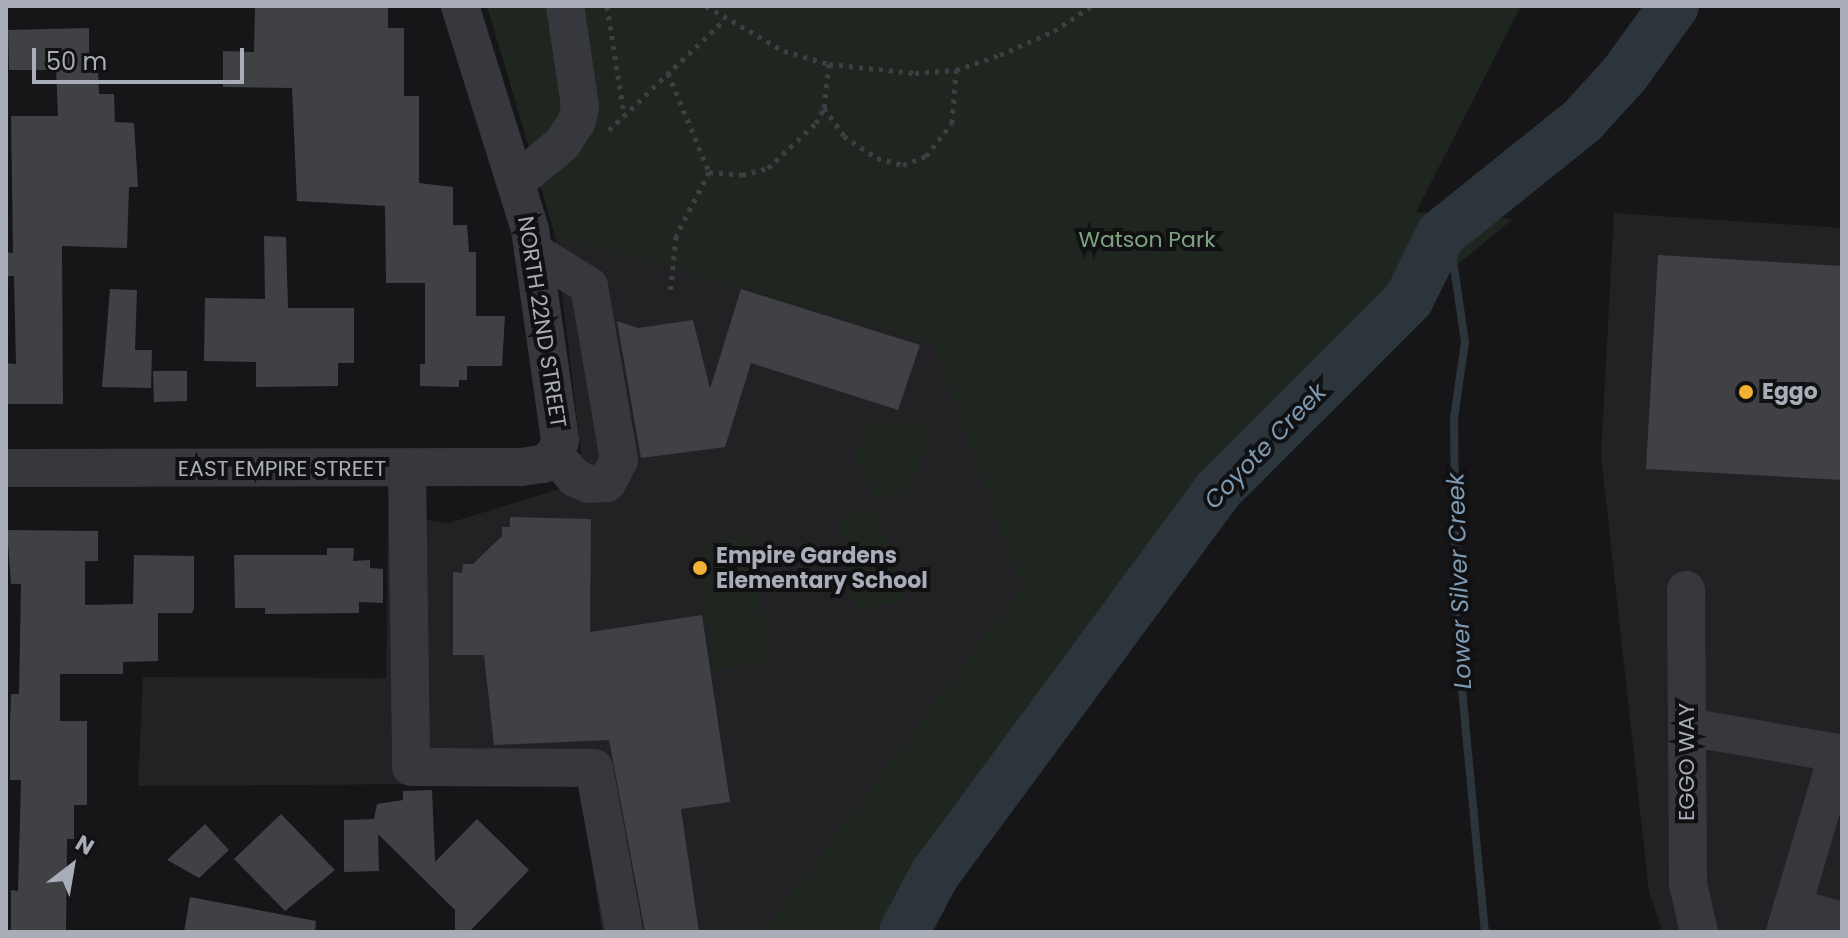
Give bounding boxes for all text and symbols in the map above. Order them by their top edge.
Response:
scale bar [36,32,248,82]
text: 50 m [46,45,107,78]
street label: NORTH 22ND STREET [512,214,572,430]
park label: Watson Park [1078,227,1216,253]
water label: Coyote Creek [1198,377,1332,515]
place label: Eggo [1762,379,1818,405]
marker: Eggo [1737,383,1755,401]
street label: EAST EMPIRE STREET [178,456,386,482]
water label: Lower Silver Creek [1441,472,1477,690]
place label: Empire Gardens Elementary School [716,542,928,594]
marker: Empire Gardens Elementary School [691,559,709,577]
street label: EGGO WAY [1674,703,1700,821]
north arrow [32,826,112,906]
text: N [70,827,100,863]

